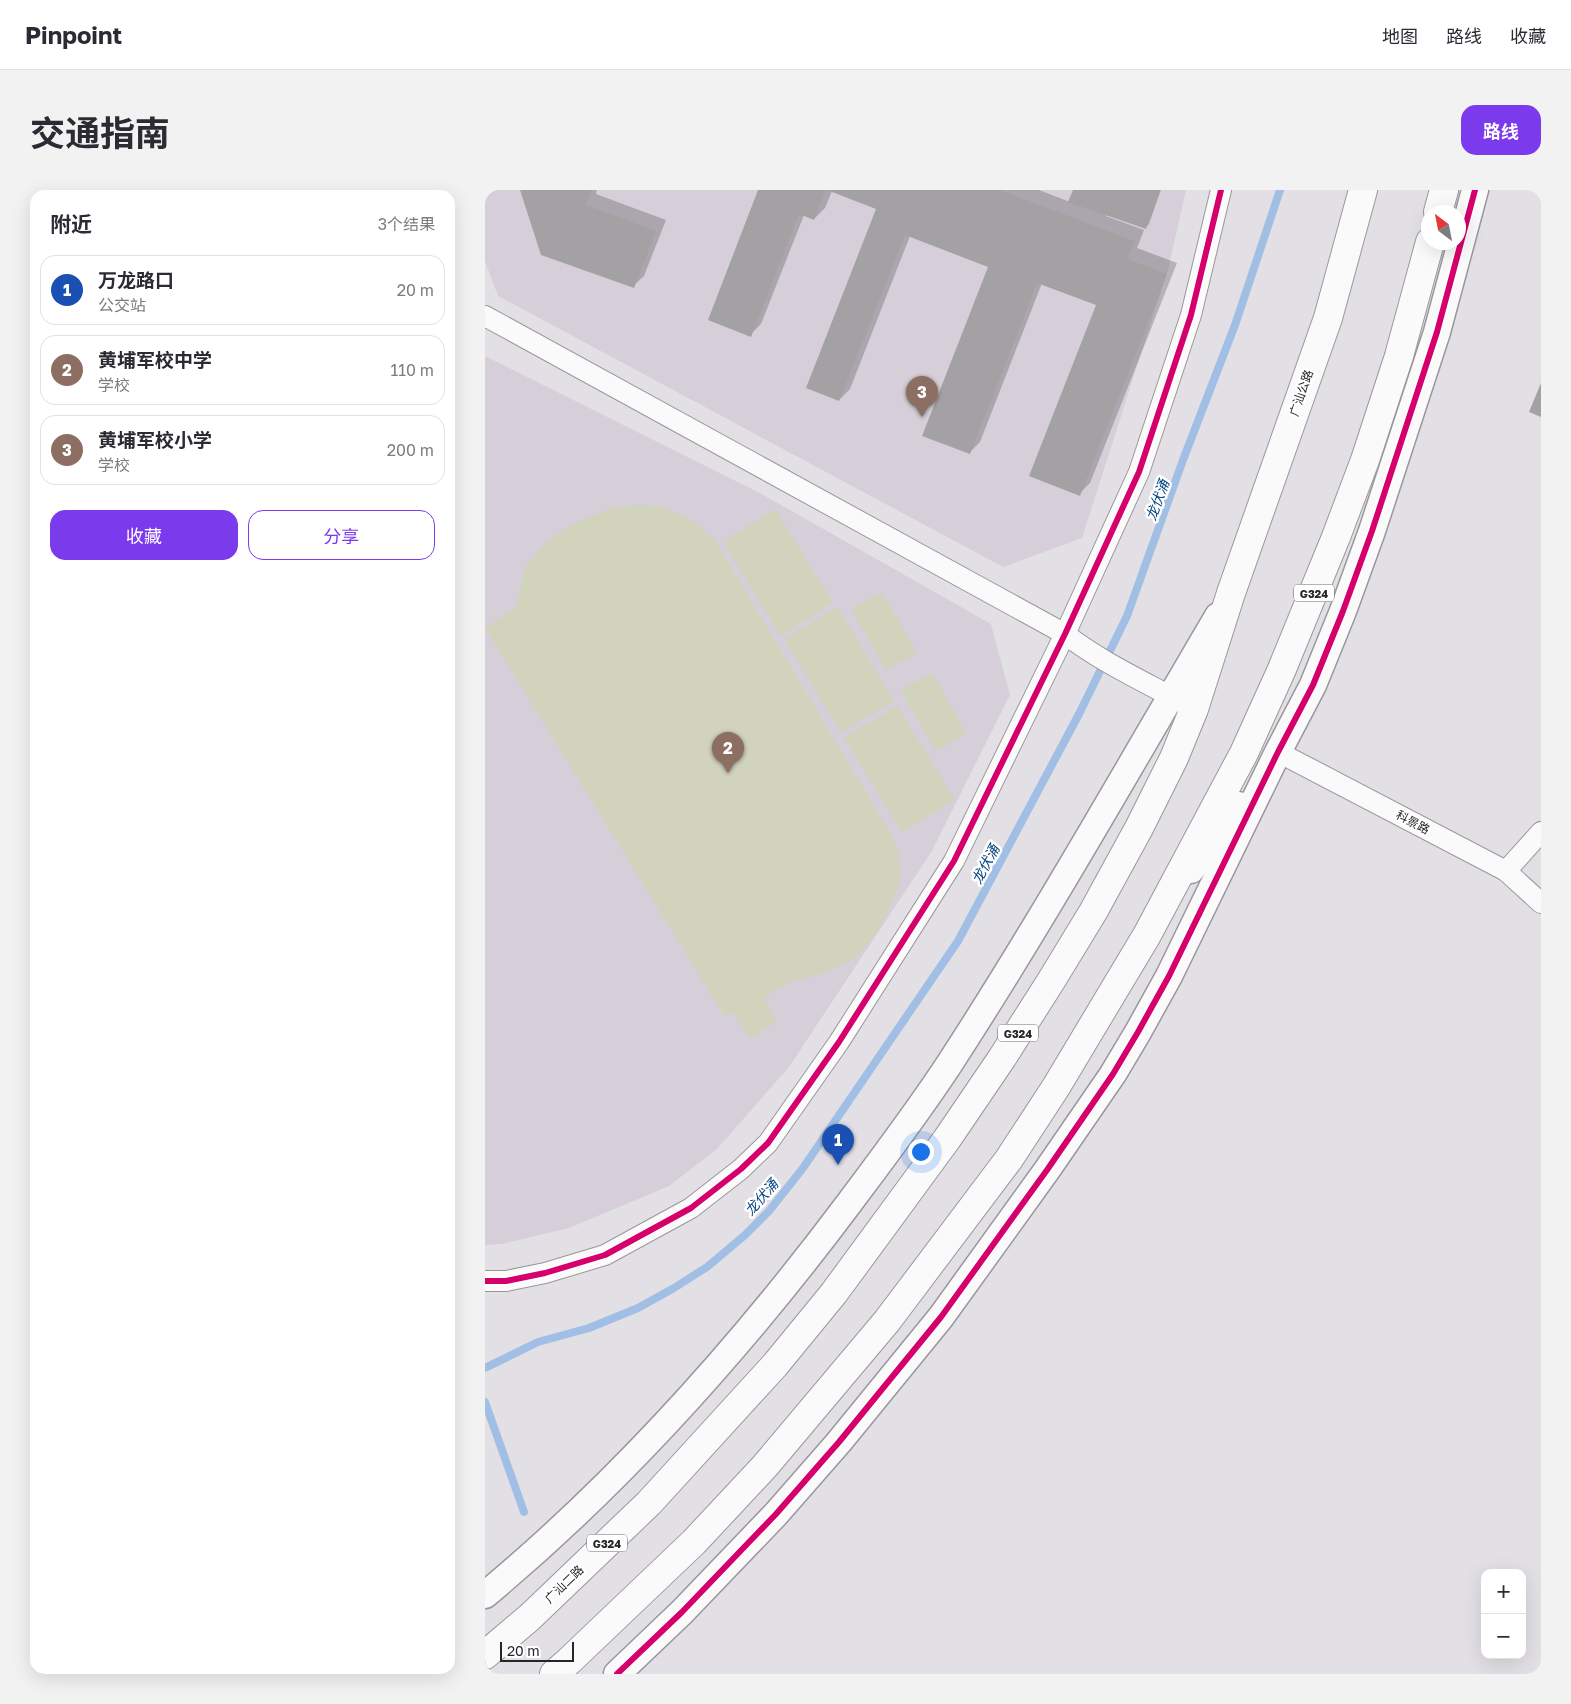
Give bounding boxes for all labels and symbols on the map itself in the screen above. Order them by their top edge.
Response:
north arrow [1421,205,1466,250]
street label: 广汕公路 [1286,368,1316,418]
pin: 3 [906,376,938,417]
water label: 龙伏涌 [1142,475,1173,523]
road number: G324 [1294,584,1334,602]
pin: 2 [712,732,744,773]
street label: 科景路 [1394,807,1432,837]
water label: 龙伏涌 [968,840,1003,887]
road number: G324 [998,1024,1038,1041]
pin: 1 [822,1124,854,1165]
your location [908,1139,934,1165]
water label: 龙伏涌 [741,1174,783,1218]
road number: G324 [587,1535,627,1552]
street label: 广汕二路 [542,1562,586,1606]
scale bar [500,1639,574,1662]

